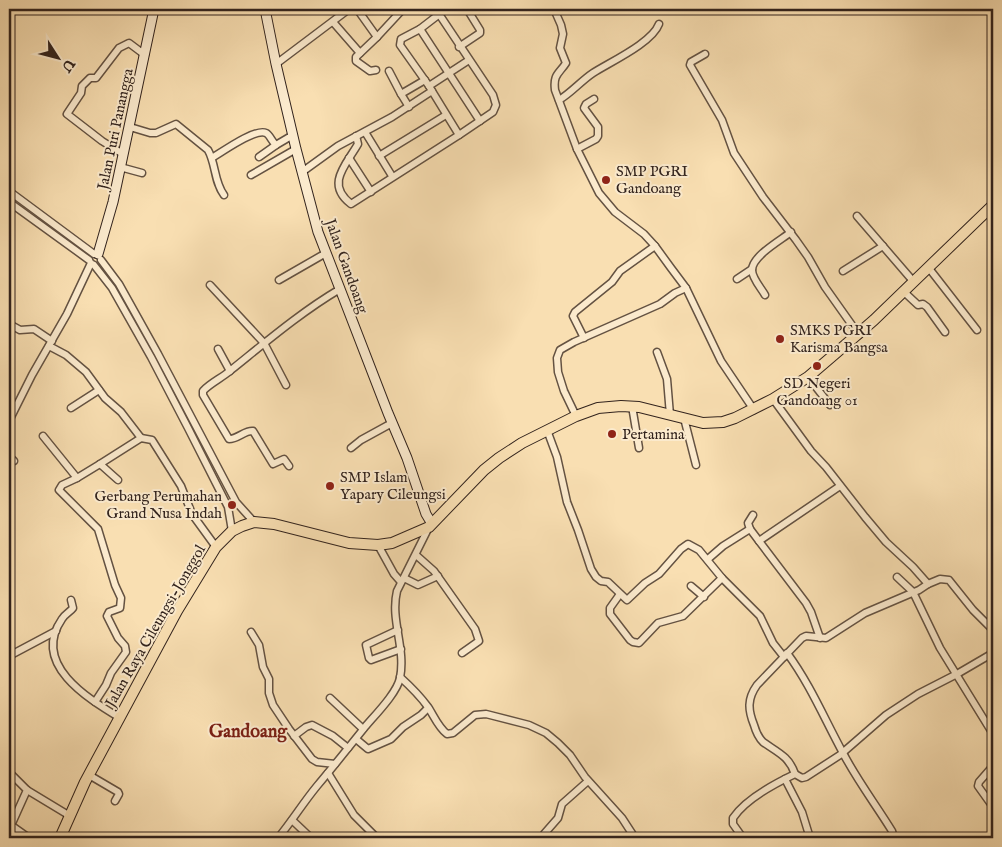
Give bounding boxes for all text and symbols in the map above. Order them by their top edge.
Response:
north arrow [32,32,82,82]
text: U [56,54,79,76]
street label: Jalan Puri Panangga [93,66,138,193]
place label: SMP PGRI Gandoang [616,162,689,198]
marker: SMP PGRI Gandoang [600,174,612,186]
street label: Jalan Gandoang [320,214,373,317]
place label: SMKS PGRI Karisma Bangsa [790,321,888,357]
marker: SMKS PGRI Karisma Bangsa [774,333,786,345]
marker: SD Negeri Gandoang 01 [811,360,823,372]
place label: SD Negeri Gandoang 01 [776,374,858,410]
place label: Pertamina [622,425,685,444]
marker: Pertamina [606,428,618,440]
place label: SMP Islam Yapary Cileungsi [340,468,446,504]
marker: SMP Islam Yapary Cileungsi [324,480,336,492]
place label: Gerbang Perumahan Grand Nusa Indah [95,487,222,523]
marker: Gerbang Perumahan Grand Nusa Indah [226,499,238,511]
street label: Jalan Raya Cileungsi-Jonggol [100,541,210,713]
district label: Gandoang [209,721,288,744]

